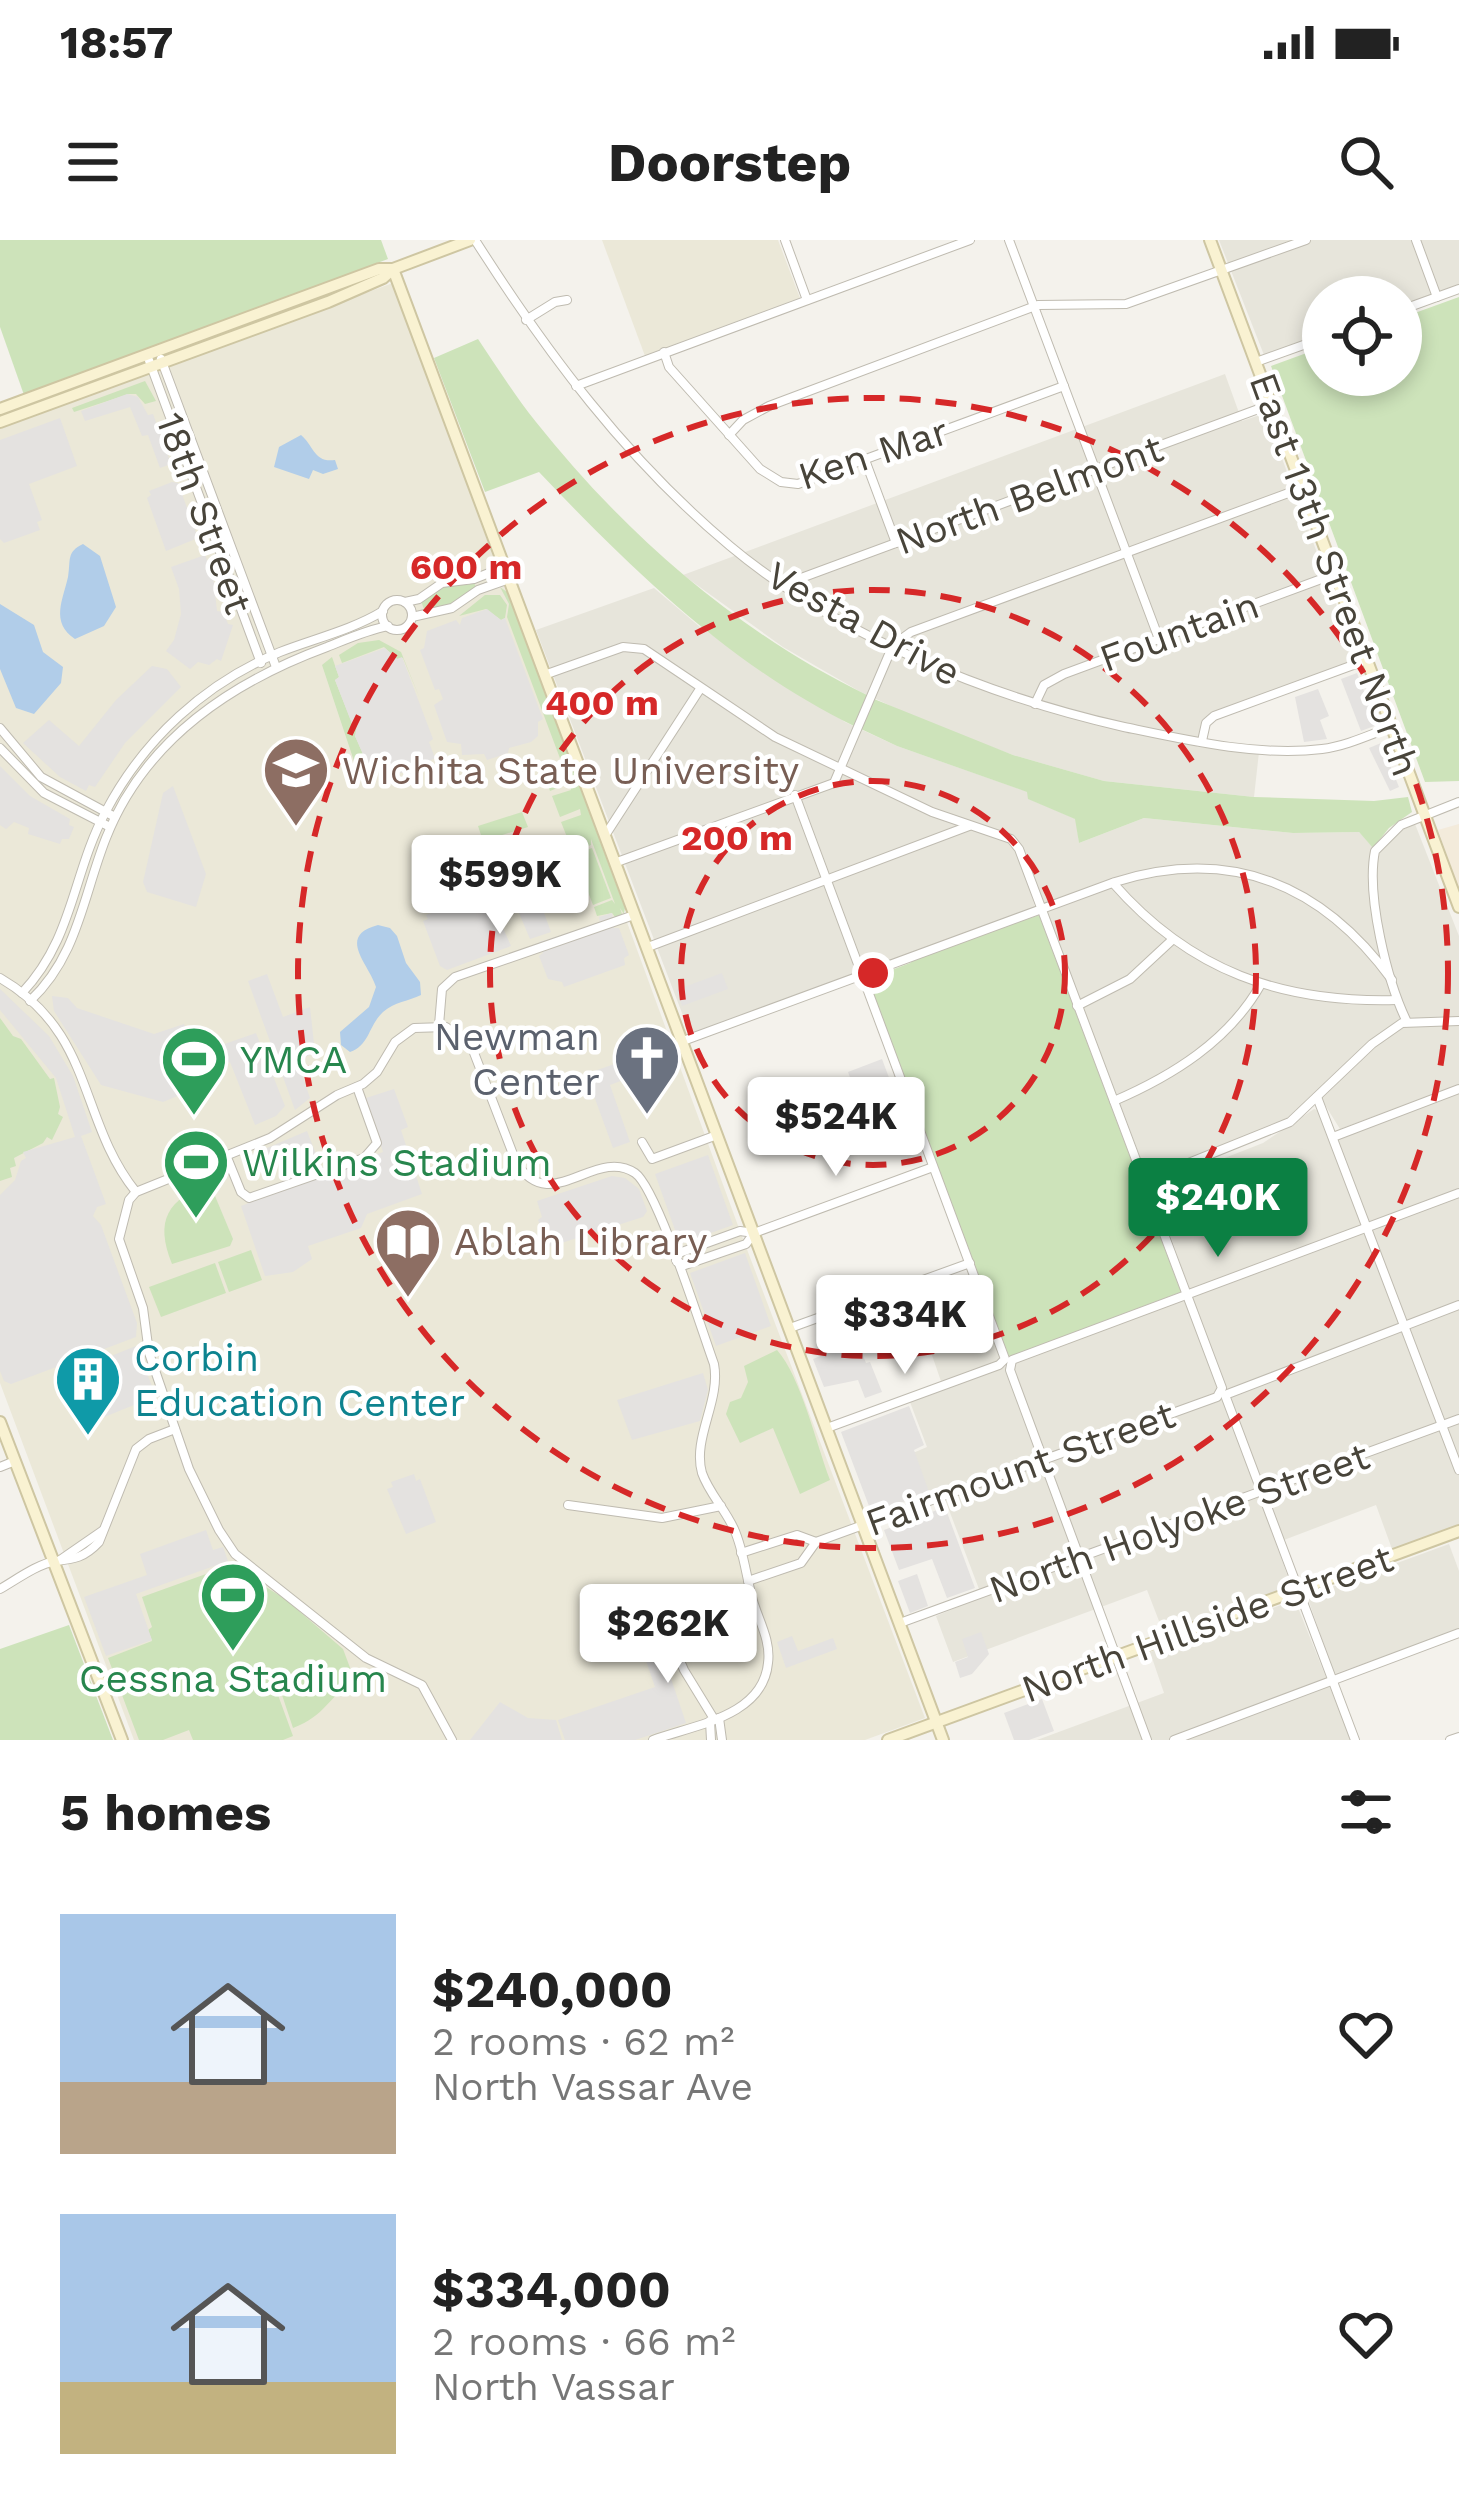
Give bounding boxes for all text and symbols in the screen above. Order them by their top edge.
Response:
text: 18:57 [60,16,173,69]
icon: menu [60,129,126,195]
icon: search [1333,129,1399,195]
text: Doorstep [608,131,851,194]
map controls [1302,276,1422,396]
button: locate [1302,276,1422,396]
street label: East 13th Street North [1241,366,1428,782]
street label: 18th Street [147,407,262,620]
street label: Ken Mar [793,408,954,499]
street label: North Belmont [889,425,1169,564]
text: 600 m [410,546,522,588]
street label: Vesta Drive [759,552,968,695]
street label: Fountain [1094,582,1265,681]
text: 400 m [545,682,659,724]
school or university icon: Wichita State University [261,735,331,829]
place label: Wichita State University [342,748,799,793]
text: 200 m [681,817,793,859]
pin: $599K [416,835,584,937]
text: $599K [439,851,561,896]
centre of rings [852,952,894,994]
place label: Newman Center [434,1014,600,1104]
church icon: Newman Center [612,1023,682,1117]
sports icon: YMCA [159,1024,229,1118]
place label: YMCA [240,1037,347,1082]
pin: $524K [752,1077,920,1179]
text: $524K [775,1093,897,1138]
sports icon: Wilkins Stadium [161,1127,231,1221]
place label: Wilkins Stadium [242,1140,552,1185]
pin: $240K [1134,1158,1302,1260]
text: $240K [1155,1174,1281,1219]
library icon: Ablah Library [373,1206,443,1300]
place label: Ablah Library [454,1219,707,1264]
pin: $334K [821,1275,989,1377]
text: $334K [843,1291,967,1336]
place label: Corbin Education Center [134,1335,465,1425]
building icon: Corbin Education Center [53,1344,123,1438]
street label: Fairmount Street [859,1392,1181,1545]
street label: North Holyoke Street [983,1433,1375,1612]
street label: North Hillside Street [1015,1535,1399,1712]
sports icon: Cessna Stadium [198,1560,268,1654]
pin: $262K [584,1584,752,1686]
text: $262K [607,1600,729,1645]
place label: Cessna Stadium [79,1656,387,1701]
icon: filters [1333,1779,1399,1845]
text: 5 homes [60,1783,271,1842]
text: $240,000 [432,1960,673,2019]
icon: home [156,1962,300,2106]
icon: heart [1333,2001,1399,2067]
text: 2 rooms · 62 m² [432,2019,734,2064]
text: North Vassar Ave [432,2064,753,2109]
text: $334,000 [432,2260,671,2319]
icon: home [156,2262,300,2406]
icon: heart [1333,2301,1399,2367]
text: 2 rooms · 66 m² [432,2319,735,2364]
text: North Vassar [432,2364,675,2409]

